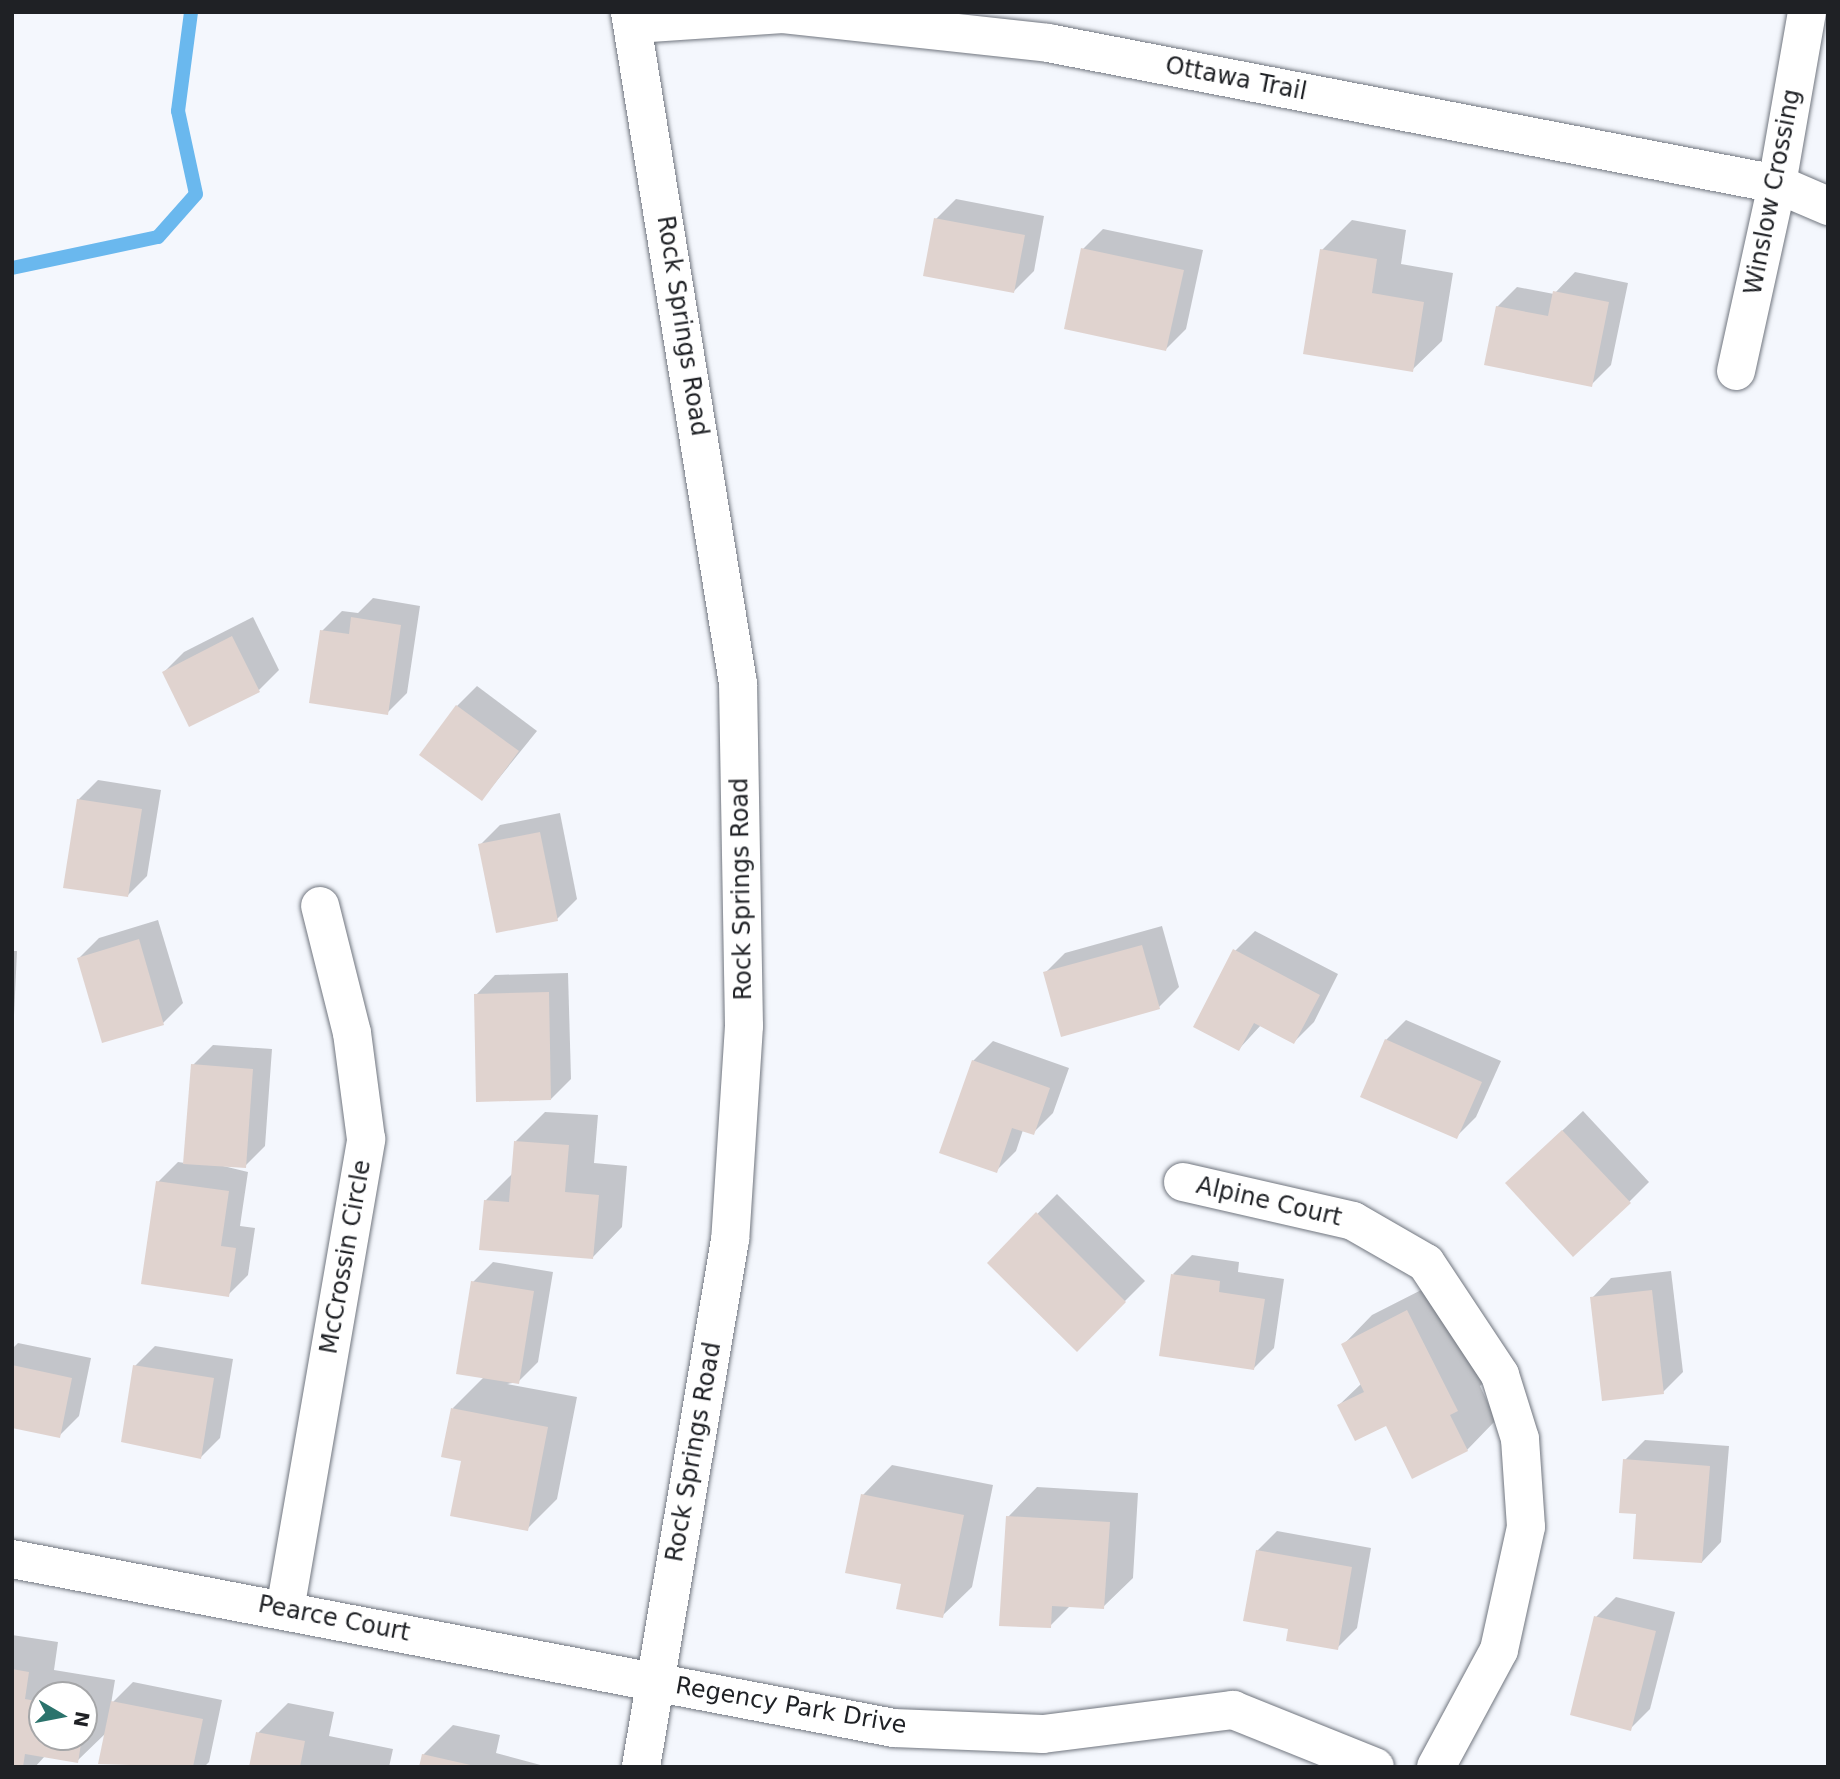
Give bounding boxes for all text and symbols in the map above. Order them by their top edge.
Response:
street label: Ottawa Trail [1163,51,1309,107]
street label: Winslow Crossing [1739,87,1807,297]
street label: Rock Springs Road [650,214,714,438]
street label: Rock Springs Road [726,777,758,1001]
street label: McCrossin Circle [315,1158,377,1356]
street label: Alpine Court [1193,1171,1345,1233]
street label: Rock Springs Road [660,1340,728,1564]
street label: Pearce Court [256,1590,412,1648]
street label: Regency Park Drive [673,1671,909,1741]
north arrow [28,1681,98,1751]
text: N [69,1710,94,1729]

